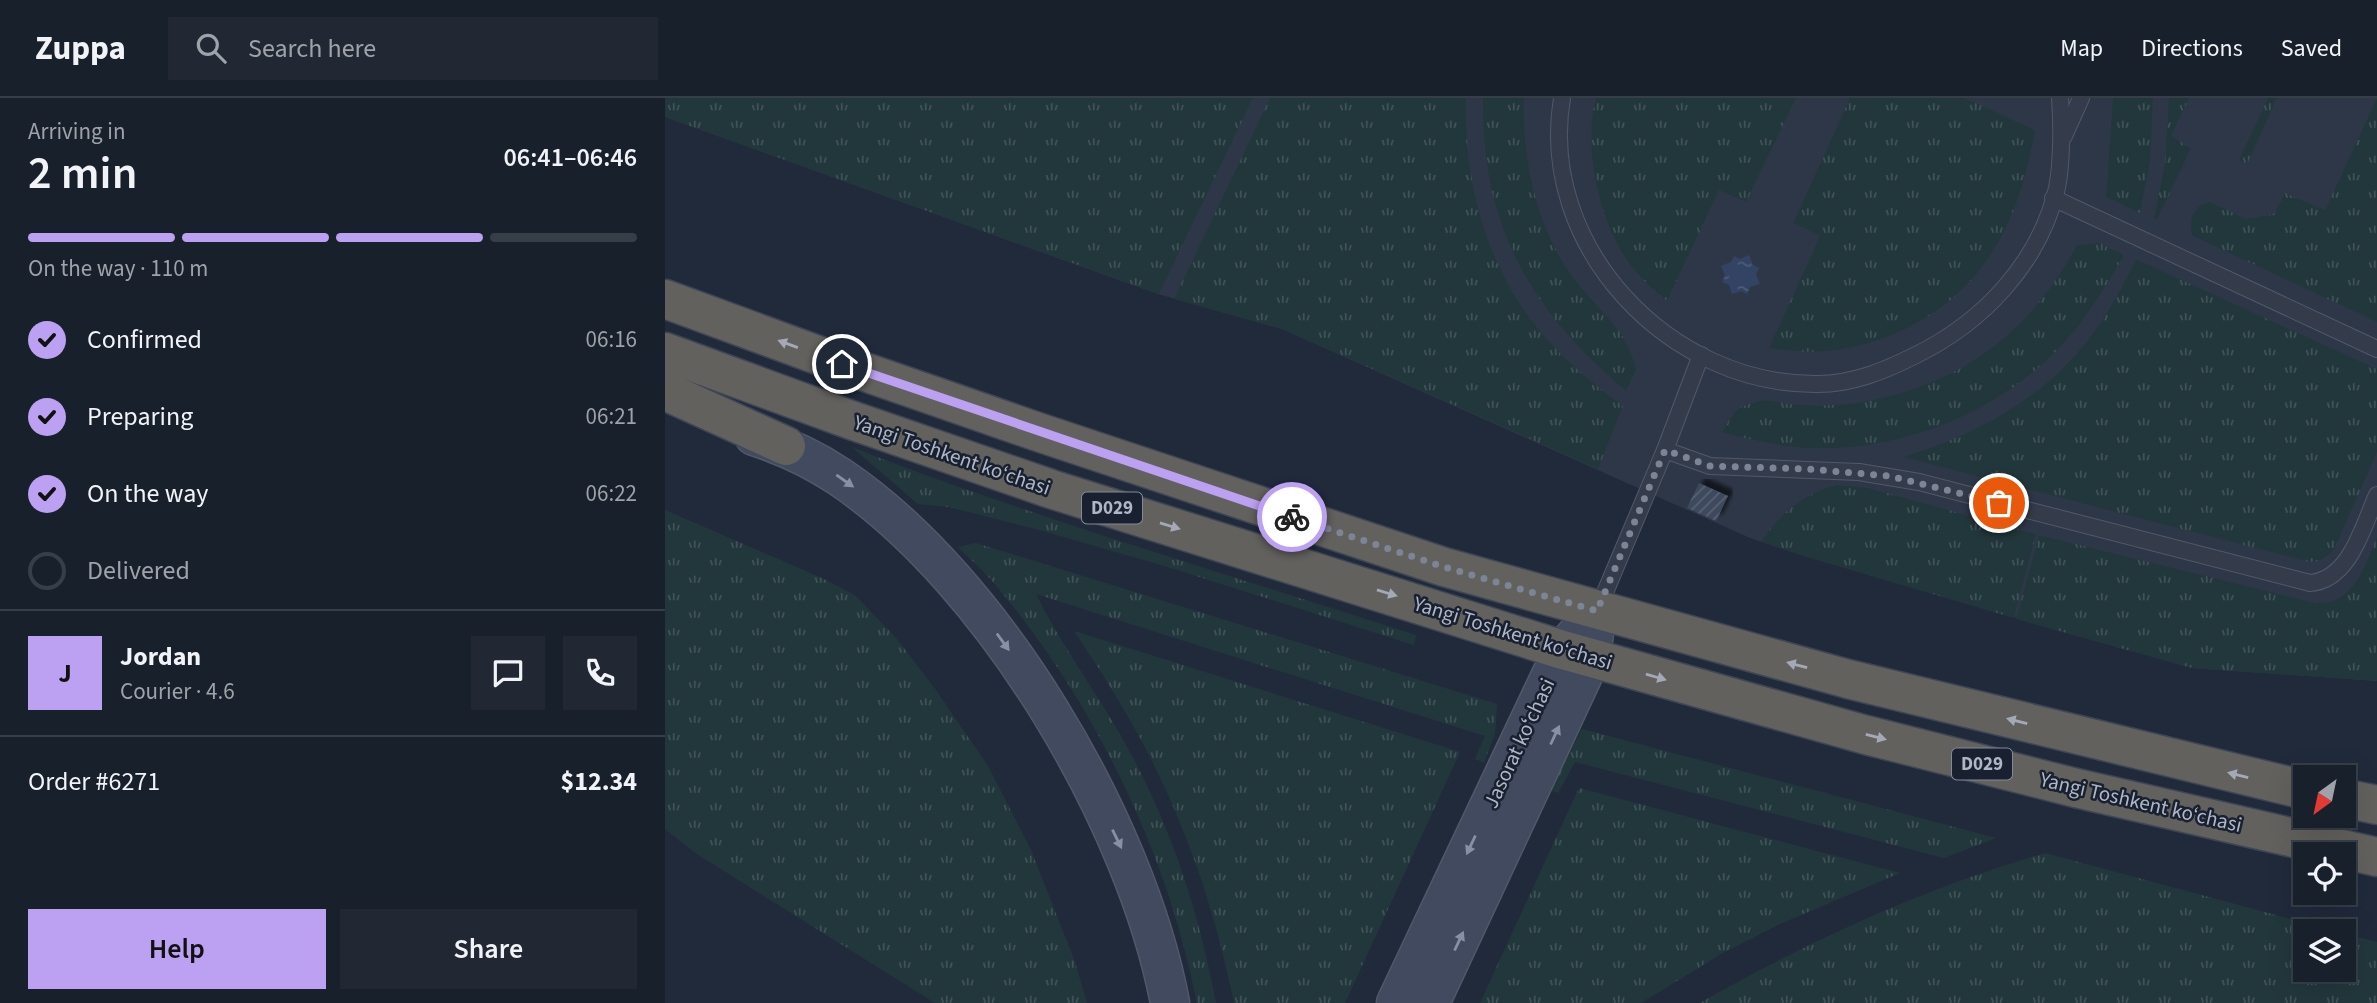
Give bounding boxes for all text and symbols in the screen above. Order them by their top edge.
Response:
search box [168,17,658,80]
text: Zuppa [35,25,126,72]
icon: search [192,29,230,67]
text: Search here [248,30,376,67]
text: Map [2060,31,2103,66]
text: Directions [2141,31,2243,66]
text: Saved [2281,31,2342,66]
text: Arriving in [28,115,126,148]
text: 06:41–06:46 [504,139,637,176]
text: 2 min [28,141,137,206]
text: On the way · 110 m [28,252,208,285]
icon: check [28,321,66,359]
text: Confirmed [87,321,202,358]
text: 06:16 [586,323,637,356]
pin [812,334,872,394]
one-way arrow [777,338,798,349]
icon: home [823,345,861,383]
icon: check [28,398,66,436]
text: Preparing [87,398,193,435]
text: 06:21 [586,400,637,433]
street label: Yangi Toshkent ko‘chasi [849,407,1054,503]
pin [1969,473,2029,533]
one-way arrow [836,474,854,488]
icon: check [28,475,66,513]
text: On the way [87,475,208,512]
text: 06:22 [586,477,637,510]
courier [1257,482,1327,552]
icon: bag [1980,484,2018,522]
road number: D029 [1082,492,1142,524]
icon: bike [1273,498,1311,536]
one-way arrow [1159,521,1180,531]
text: Delivered [87,552,190,589]
street label: Yangi Toshkent ko‘chasi [1409,588,1616,678]
one-way arrow [1377,589,1398,599]
one-way arrow [996,633,1010,651]
button: chat [471,636,545,710]
button: phone [563,636,637,710]
text: Jordan [120,638,201,675]
text: J [58,655,72,692]
one-way arrow [1785,659,1807,670]
one-way arrow [1646,672,1667,682]
street label: Jasorat koʻchasi [1476,673,1562,813]
text: Courier · 4.6 [120,675,235,708]
one-way arrow [2006,715,2028,726]
one-way arrow [1549,725,1561,745]
one-way arrow [1865,732,1887,743]
road number: D029 [1952,748,2012,779]
text: Order #6271 [28,763,160,800]
text: $12.34 [561,763,637,800]
street label: Yangi Toshkent ko‘chasi [2036,764,2245,840]
north arrow [2293,765,2355,828]
map controls [2293,765,2356,982]
one-way arrow [2227,769,2249,780]
one-way arrow [1112,829,1123,849]
one-way arrow [1465,835,1477,855]
button: locate [2293,842,2356,905]
button: Help [28,909,326,989]
button: Share [340,909,637,989]
button: layers [2293,919,2356,982]
one-way arrow [1453,931,1465,951]

